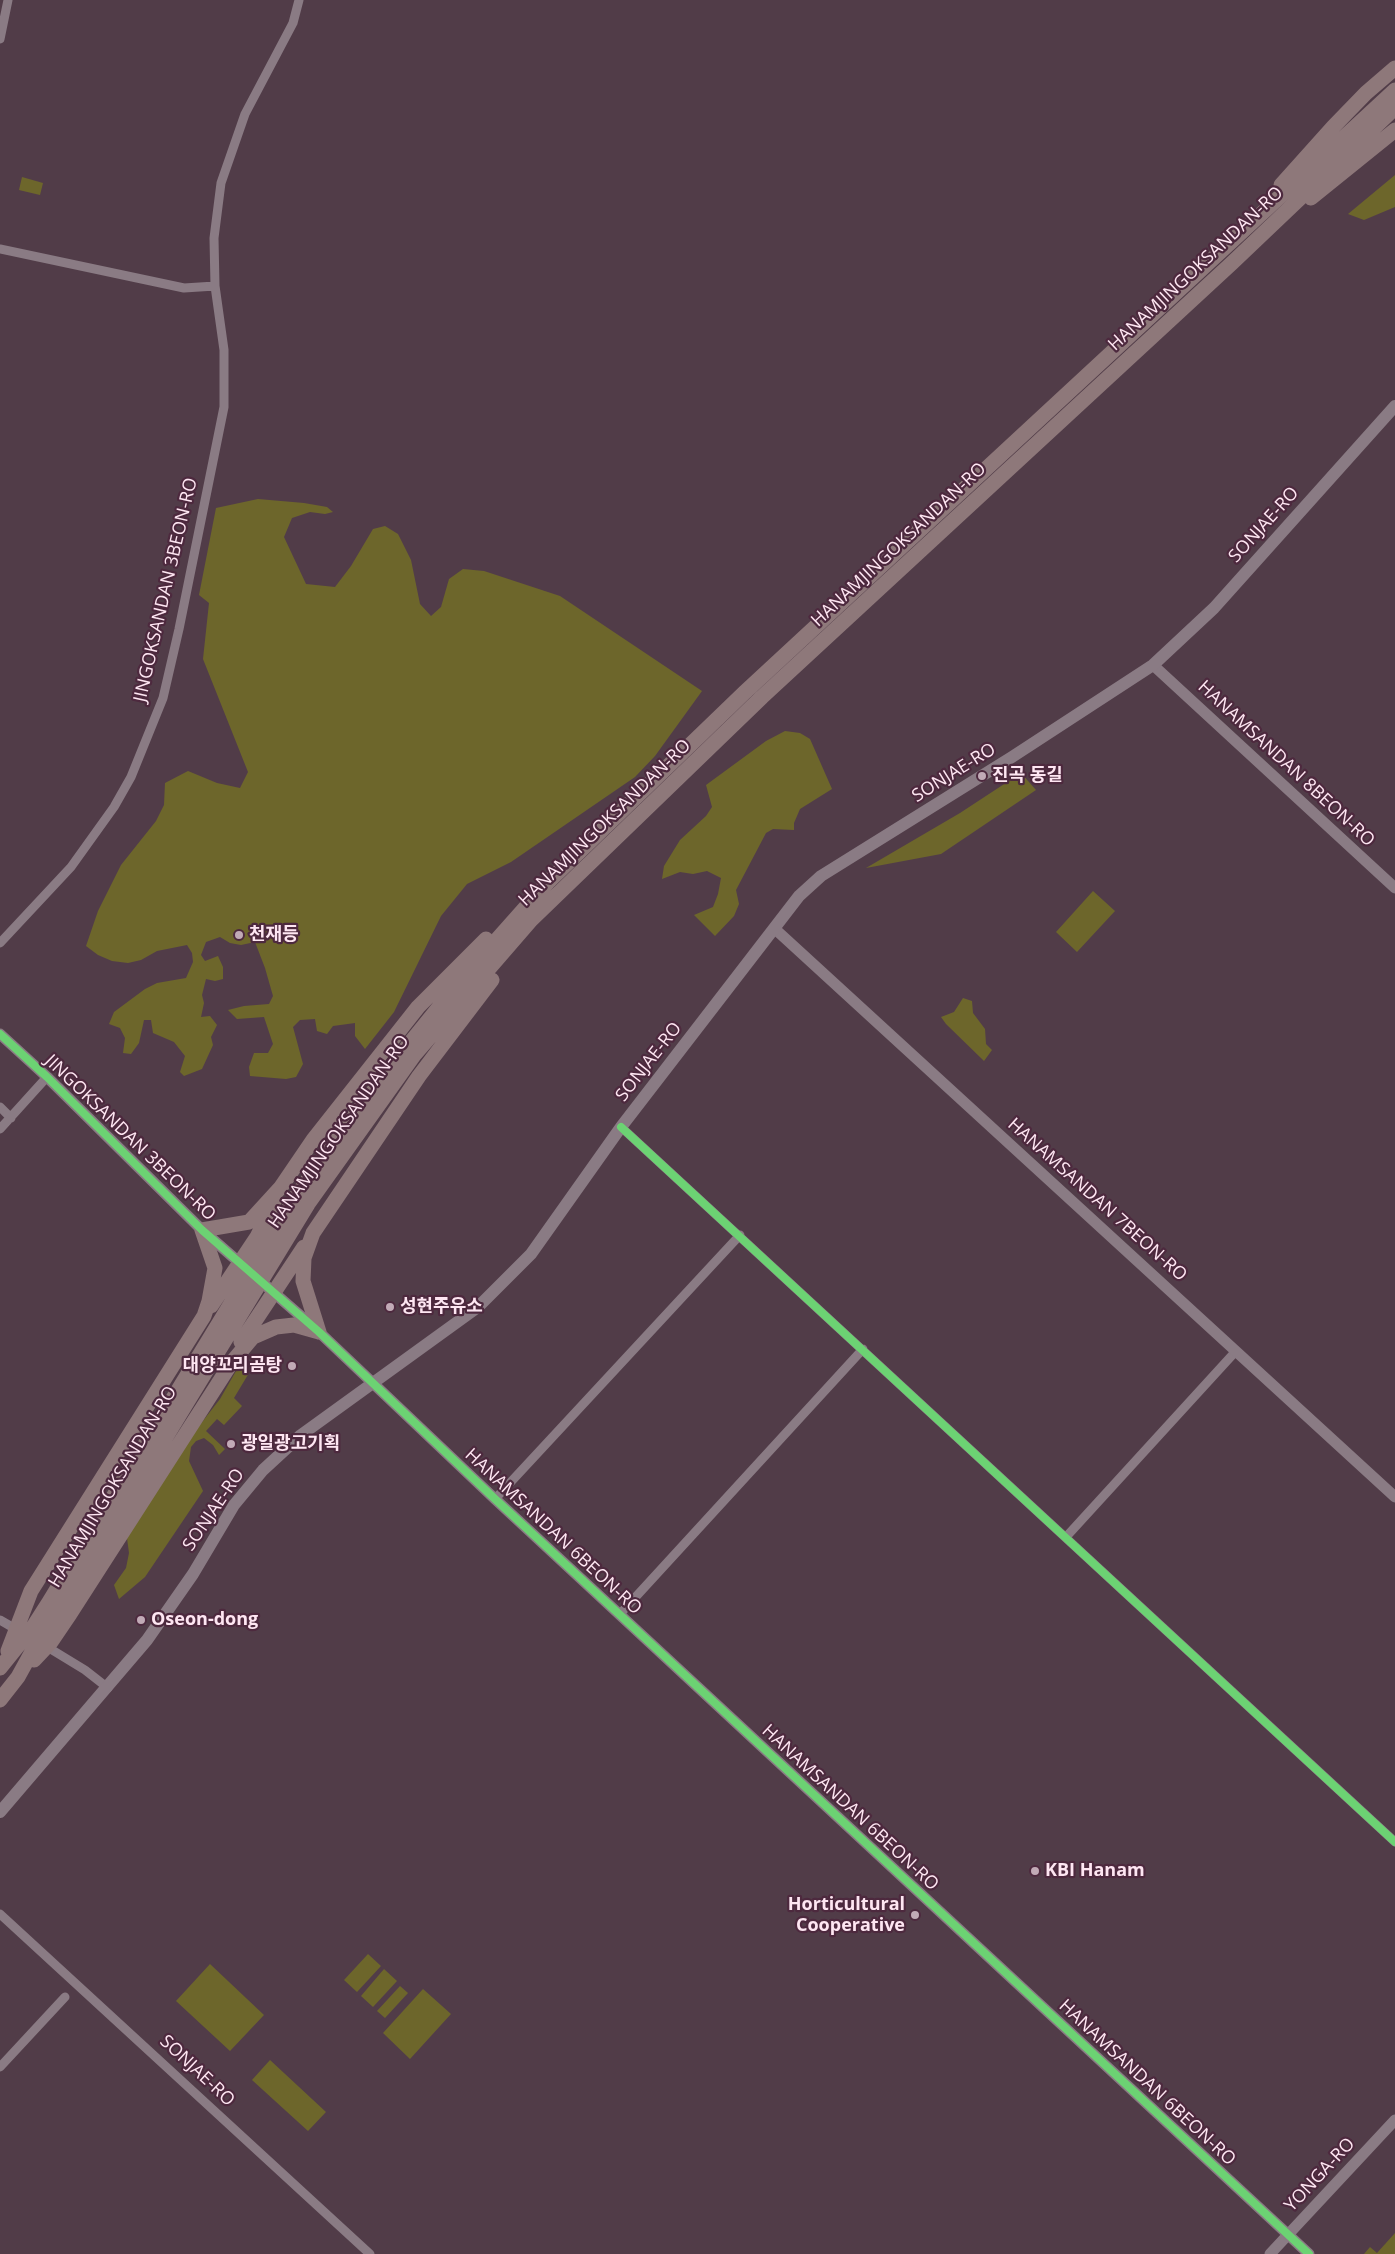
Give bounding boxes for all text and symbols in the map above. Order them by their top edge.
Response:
street label: HANAMJINGOKSANDAN-RO [1104,182,1288,356]
street label: HANAMJINGOKSANDAN-RO [807,458,991,632]
street label: JINGOKSANDAN 3BEON-RO [130,476,202,704]
street label: SONJAE-RO [1224,483,1304,567]
street label: HANAMSANDAN 8BEON-RO [1193,676,1379,852]
street label: HANAMJINGOKSANDAN-RO [514,735,696,911]
street label: SONJAE-RO [908,739,1000,807]
place label: 진곡 동길 [992,765,1063,787]
marker: 진곡 동길 [976,770,988,782]
place label: 천재등 [249,924,299,946]
marker: 천재등 [233,929,245,941]
street label: SONJAE-RO [611,1018,687,1106]
street label: HANAMJINGOKSANDAN-RO [264,1031,414,1233]
street label: JINGOKSANDAN 3BEON-RO [40,1051,220,1225]
street label: HANAMSANDAN 7BEON-RO [1003,1114,1191,1286]
place label: 성현주유소 [400,1296,483,1318]
marker: 성현주유소 [384,1301,396,1313]
place label: 대양꼬리곰탕 [183,1355,282,1377]
marker: 대양꼬리곰탕 [286,1360,298,1372]
street label: HANAMJINGOKSANDAN-RO [44,1382,182,1592]
place label: 광일광고기획 [241,1433,340,1455]
marker: 광일광고기획 [225,1438,237,1450]
street label: HANAMSANDAN 6BEON-RO [460,1444,646,1620]
street label: SONJAE-RO [179,1465,249,1555]
place label: Oseon-dong [151,1609,258,1631]
marker: Oseon-dong [135,1614,147,1626]
street label: HANAMSANDAN 6BEON-RO [757,1720,943,1896]
place label: KBI Hanam [1045,1860,1145,1882]
marker: KBI Hanam [1029,1865,1041,1877]
place label: Horticultural Cooperative [788,1894,905,1936]
marker: Horticultural Cooperative [909,1909,921,1921]
street label: HANAMSANDAN 6BEON-RO [1054,1995,1240,2171]
street label: SONJAE-RO [155,2031,239,2111]
street label: YONGA-RO [1280,2134,1360,2216]

